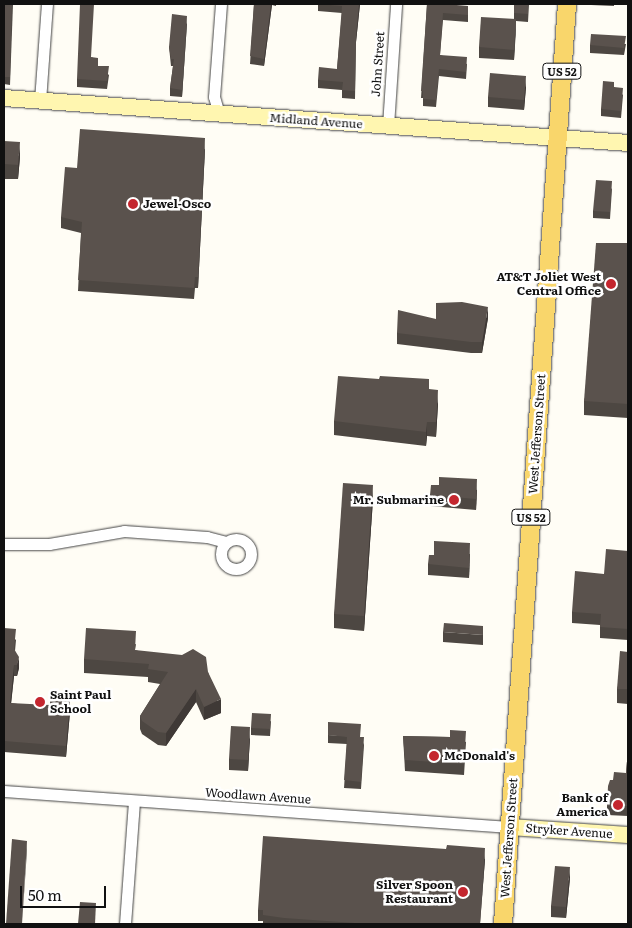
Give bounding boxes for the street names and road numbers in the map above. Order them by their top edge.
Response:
street label: John Street [369,31,387,97]
road number: US 52 [542,62,582,80]
street label: Midland Avenue [269,111,363,131]
street label: West Jefferson Street [526,373,548,495]
road number: US 52 [511,508,551,526]
street label: West Jefferson Street [498,777,520,899]
street label: Woodlawn Avenue [204,785,312,807]
street label: Stryker Avenue [525,821,613,841]

